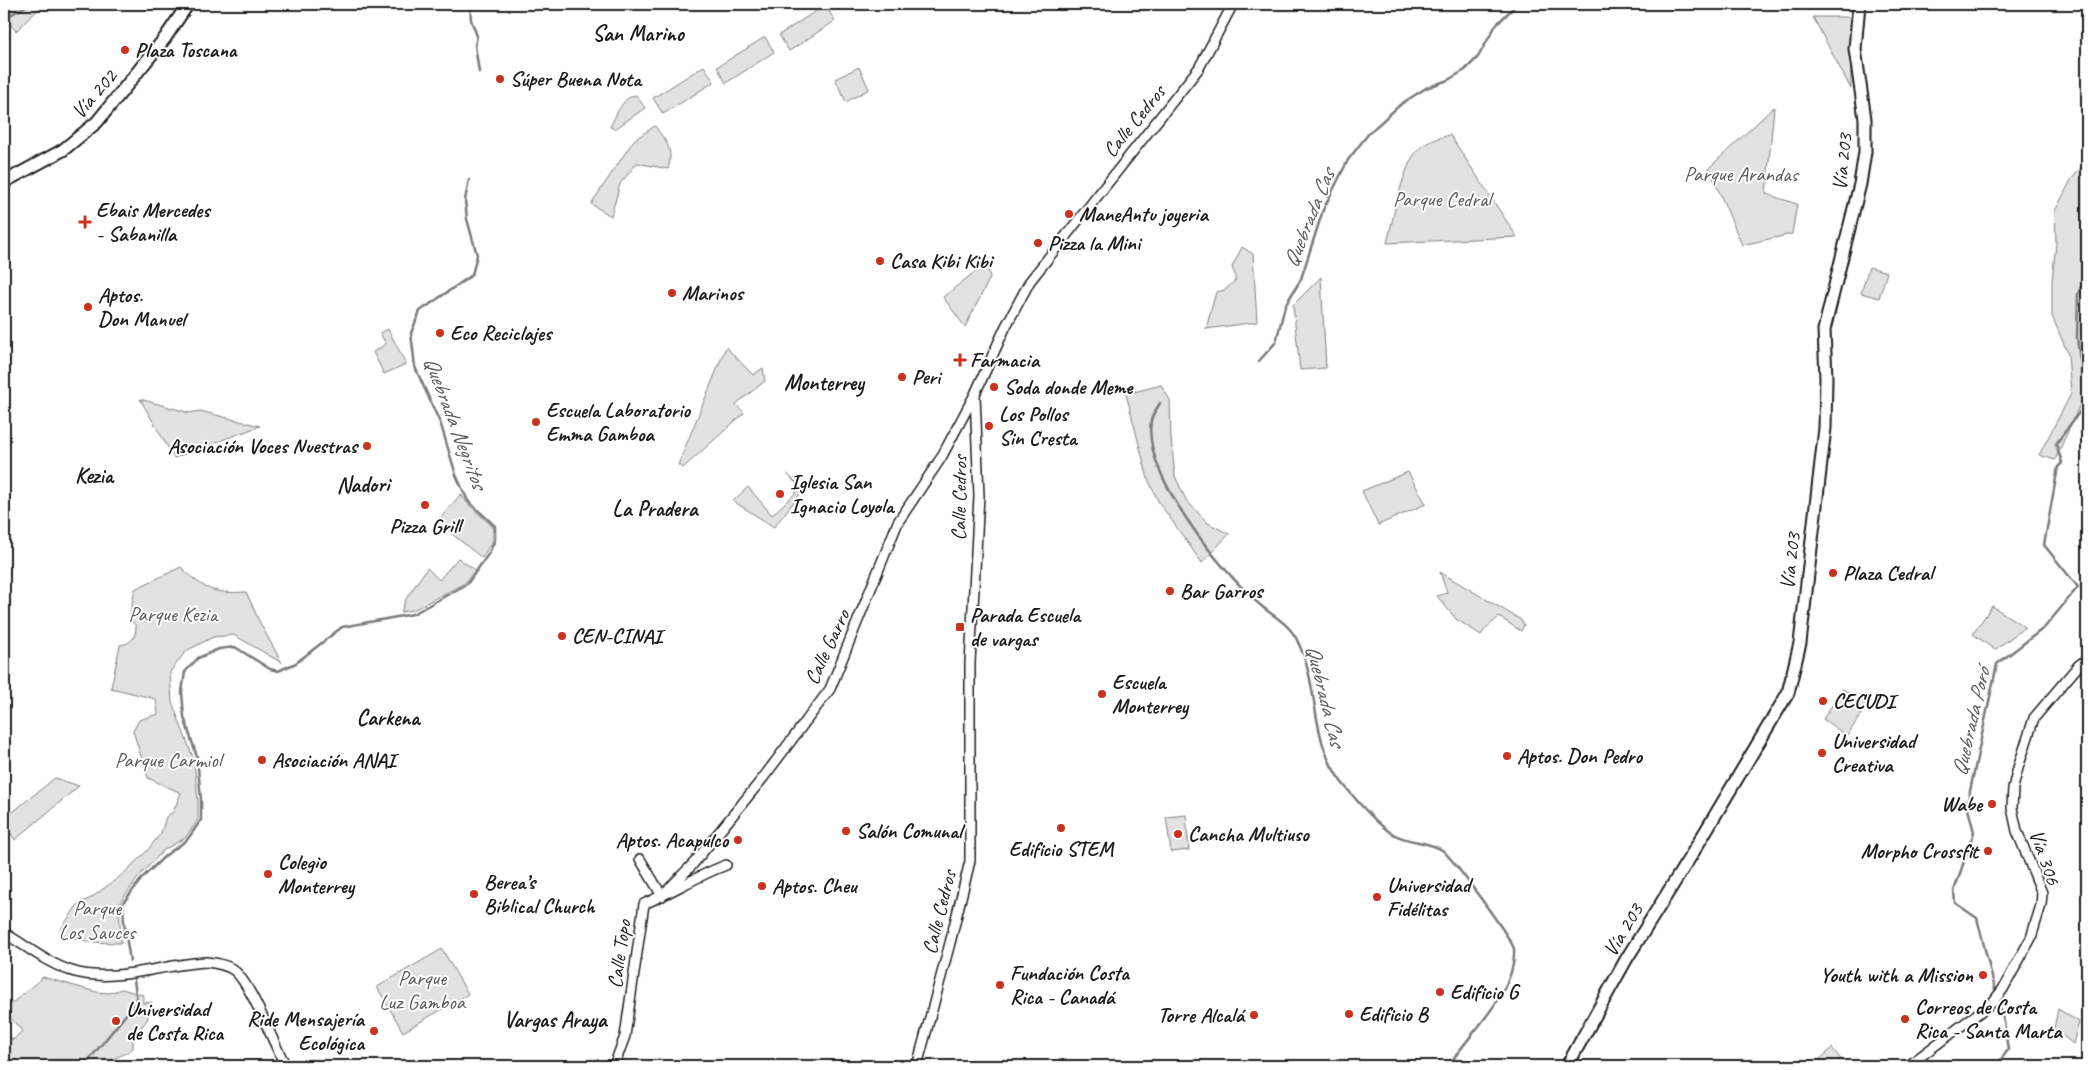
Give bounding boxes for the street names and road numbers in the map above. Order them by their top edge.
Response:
street label: Vía 202 [66,63,123,124]
street label: Calle Cedros [1097,78,1172,162]
street label: Vía 203 [1826,131,1858,192]
street label: Calle Cedros [945,453,973,541]
street label: Vía 203 [1774,530,1807,591]
street label: Calle Garro [798,604,856,689]
street label: Vía 306 [2023,826,2067,889]
street label: Calle Cedros [916,866,962,957]
street label: Vía 203 [1597,898,1650,961]
street label: Calle Topo [601,917,637,990]

